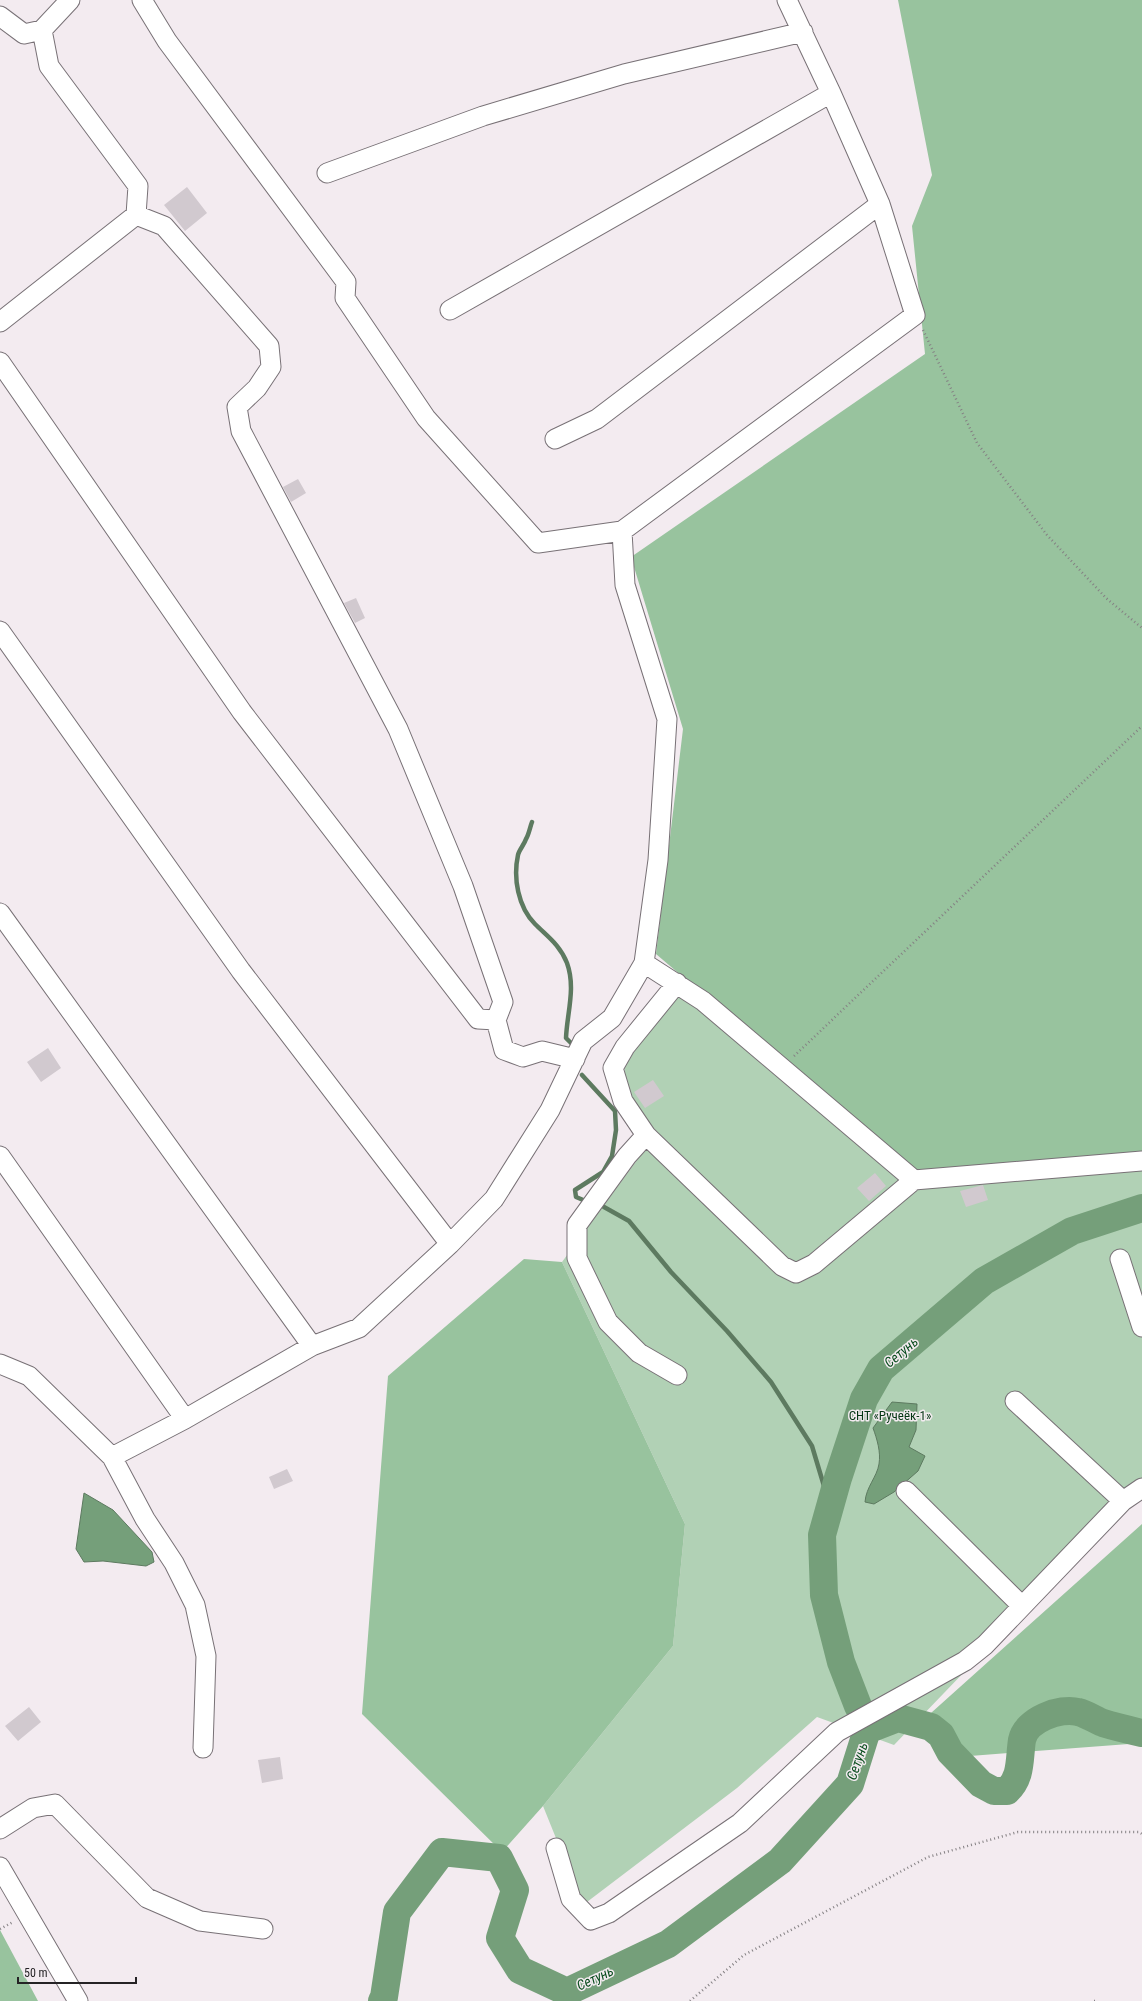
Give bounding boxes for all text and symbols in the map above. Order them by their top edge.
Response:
water label: Сетунь [881,1333,921,1371]
park label: СНТ «Ручеёк-1» [849,1408,931,1423]
water label: Сетунь [843,1740,871,1782]
scale bar [18,1959,136,1985]
water label: Сетунь [574,1963,616,1993]
text: 50 m [24,1966,48,1980]

